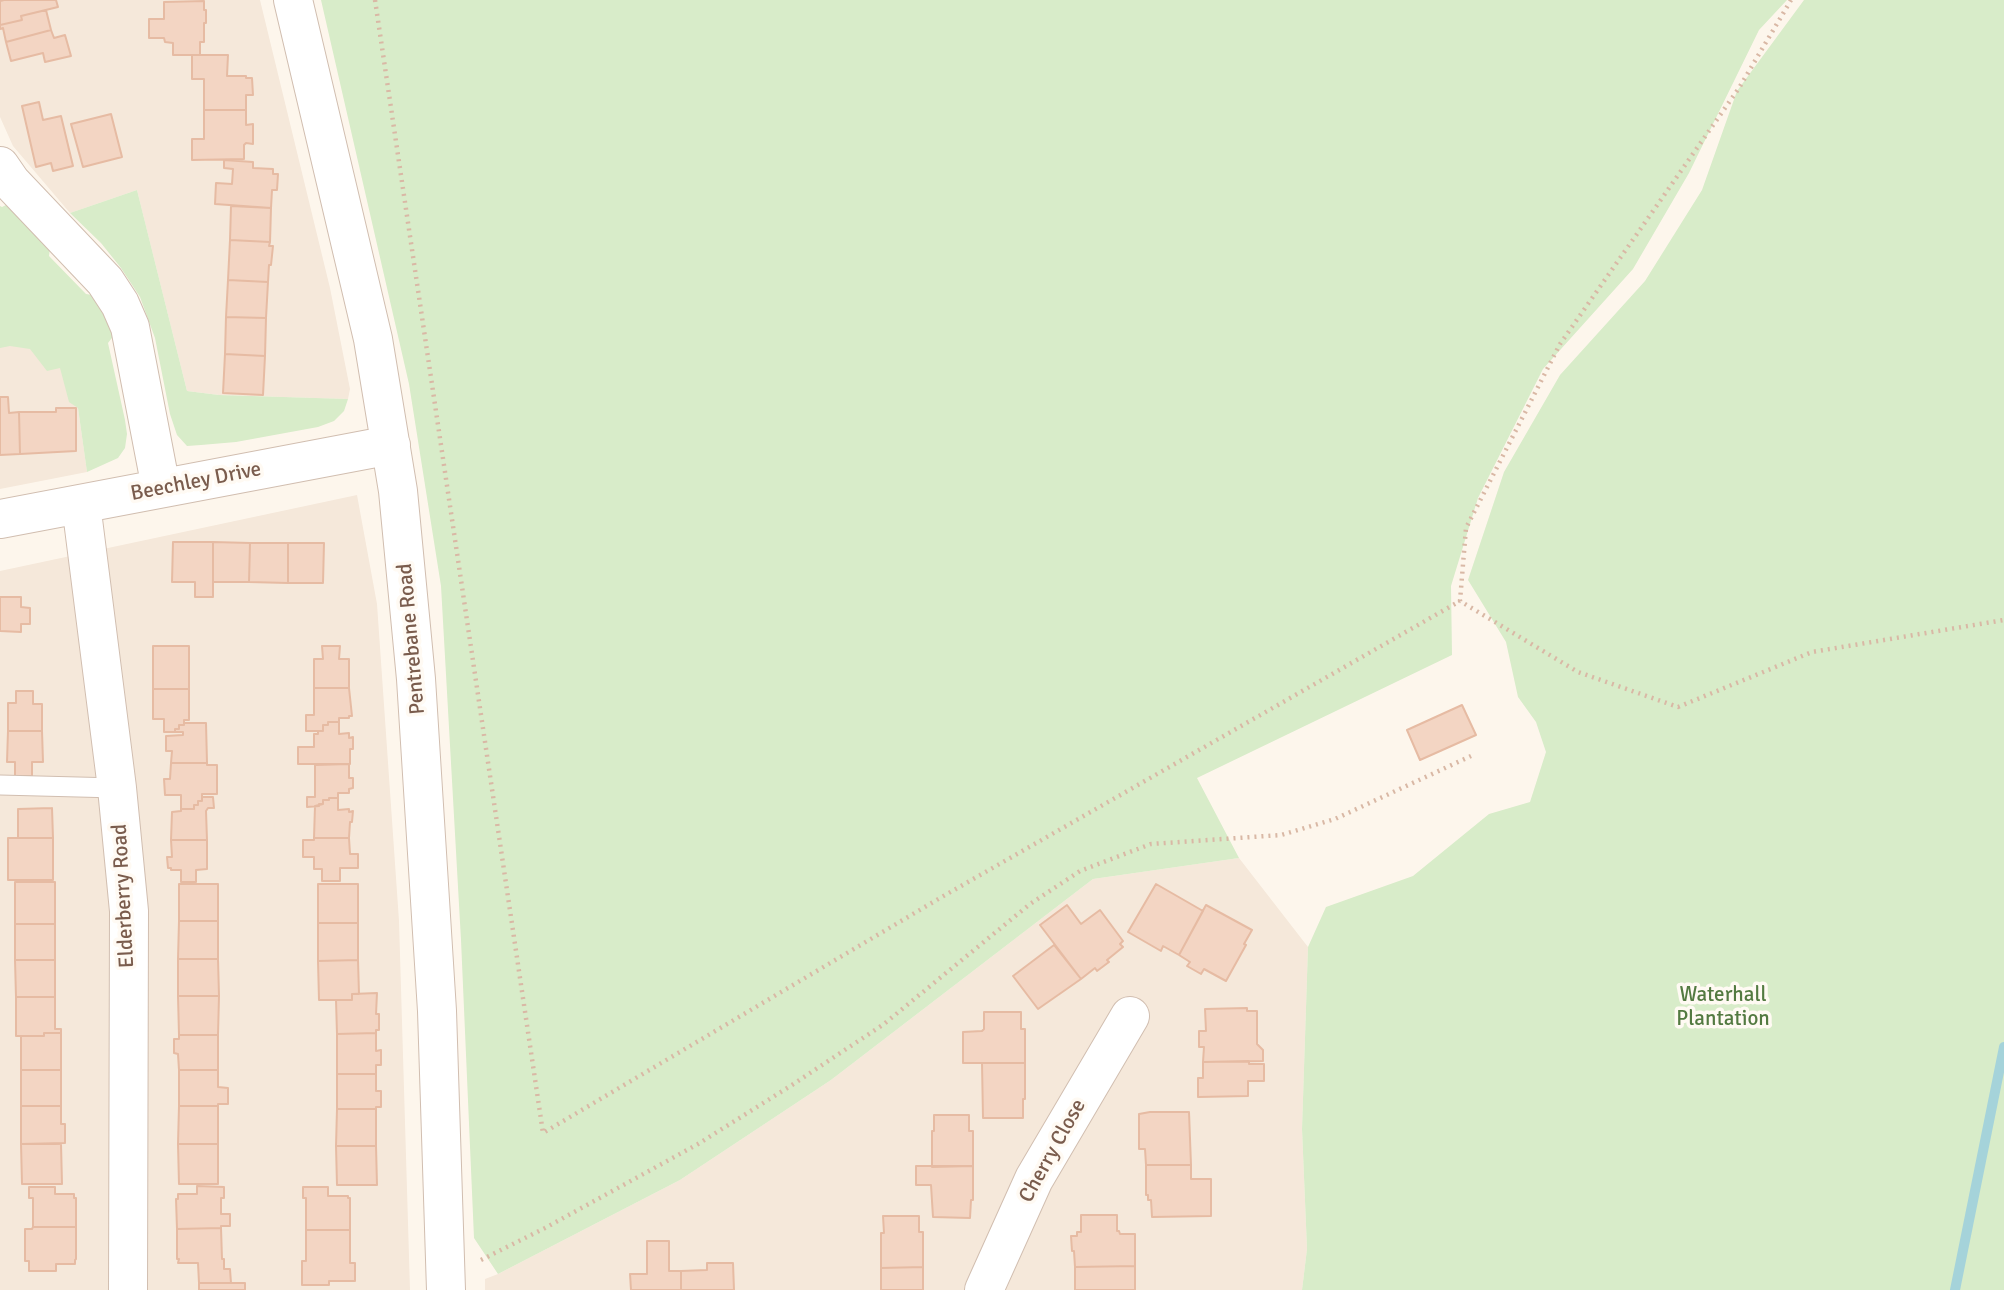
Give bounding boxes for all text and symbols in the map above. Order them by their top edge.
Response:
street label: Beechley Drive [128,457,264,507]
street label: Pentrebane Road [393,562,431,716]
street label: Elderberry Road [108,823,140,969]
park label: Waterhall Plantation [1676,982,1770,1032]
street label: Cherry Close [1014,1095,1092,1207]

